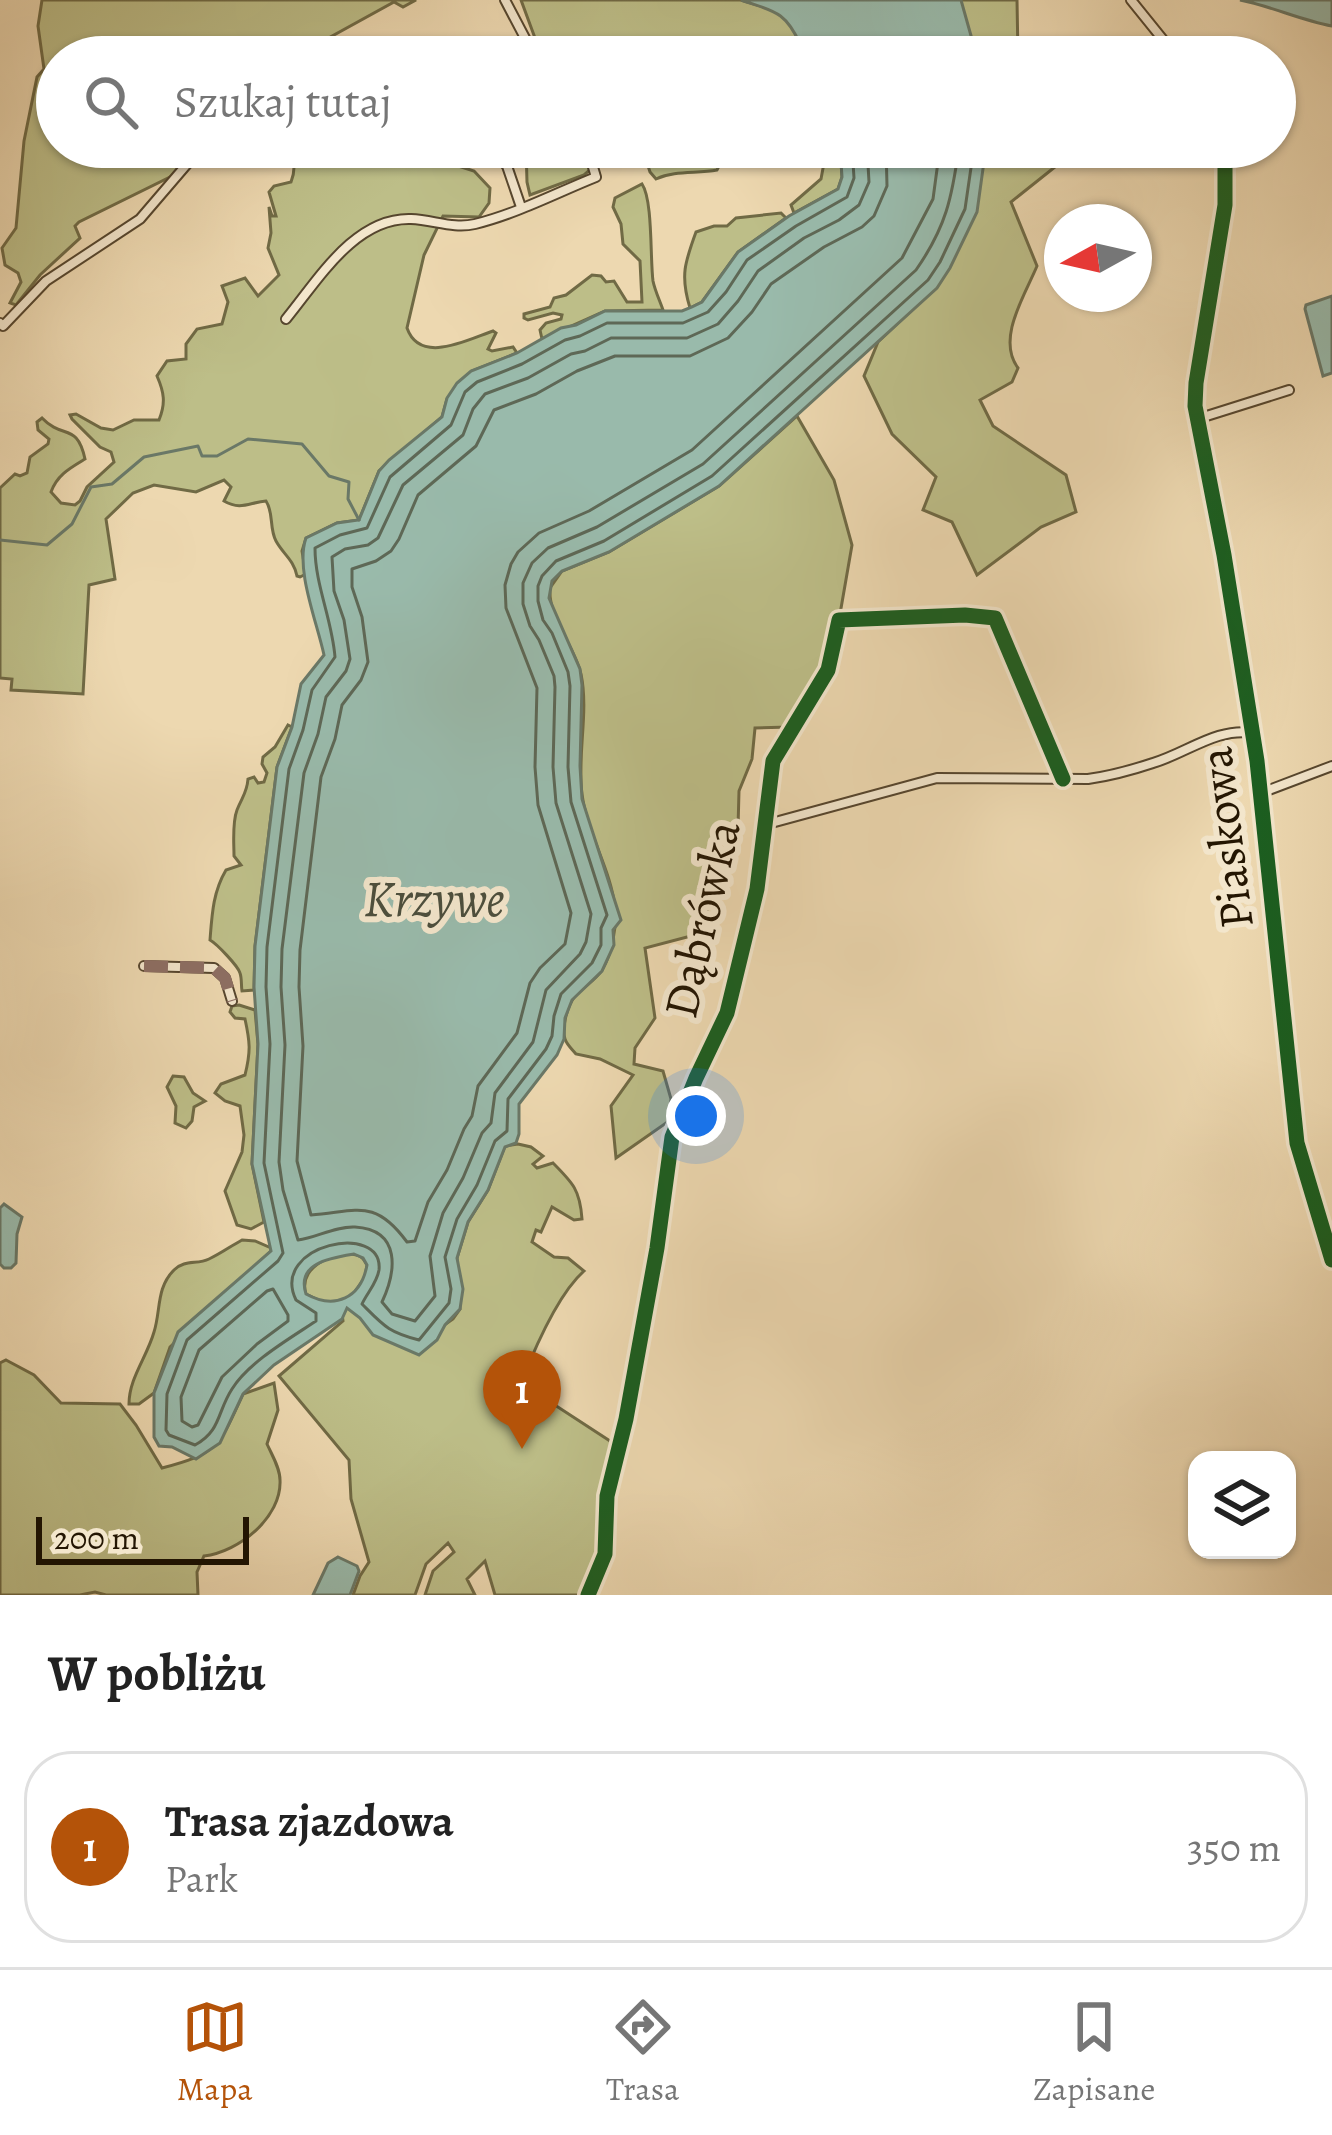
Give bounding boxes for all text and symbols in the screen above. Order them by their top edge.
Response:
search box [36,36,1296,168]
icon: search [78,69,144,135]
text: Szukaj tutaj [174,71,392,133]
north arrow [1044,204,1152,312]
street label: Piaskowa [1182,743,1270,933]
street label: Dąbrówka [647,813,757,1024]
water label: Krzywe [363,864,505,934]
your location [666,1086,726,1146]
pin: 1 [483,1350,561,1449]
map controls [1188,1451,1296,1559]
button: layers [1188,1451,1296,1559]
scale bar [36,1511,249,1564]
text: 200 m [54,1515,139,1560]
text: W pobliżu [48,1638,265,1708]
text: Trasa zjazdowa [165,1790,454,1852]
text: 1 [83,1821,97,1874]
text: 350 m [1187,1821,1281,1874]
text: Park [165,1852,238,1905]
tab: Mapa [177,1994,253,2111]
tab: Trasa [606,1994,679,2111]
tab: Zapisane [1033,1994,1155,2111]

